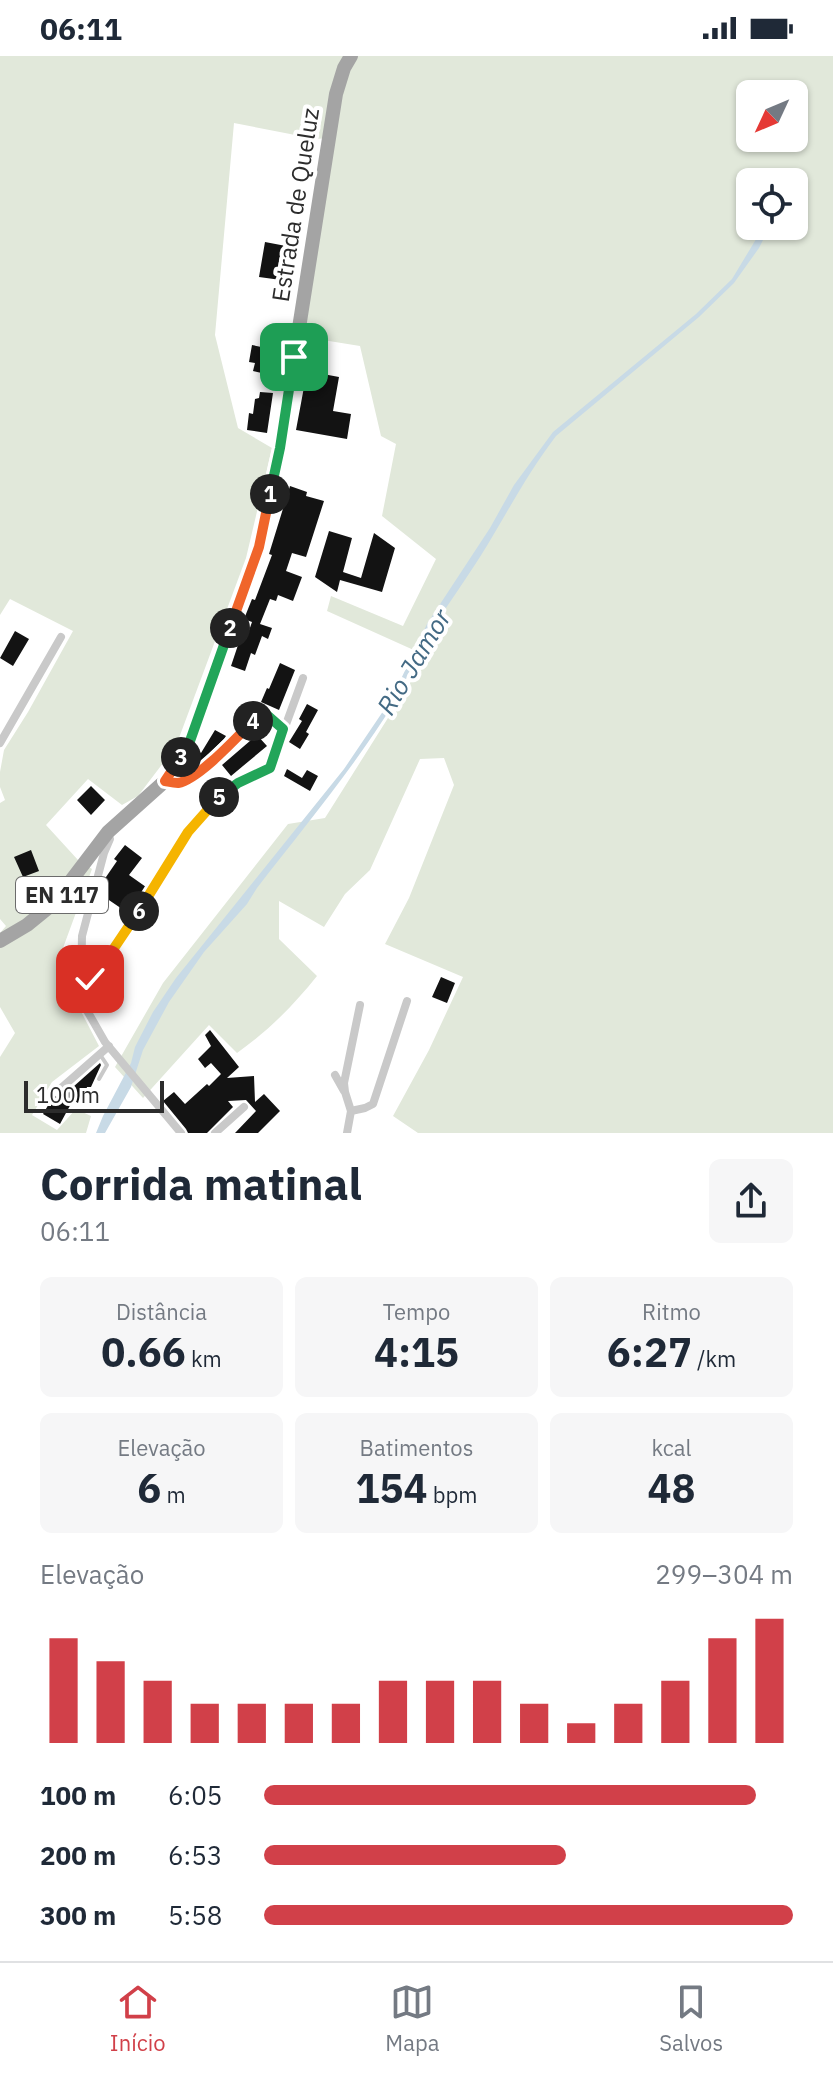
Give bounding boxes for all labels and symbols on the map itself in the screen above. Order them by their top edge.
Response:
north arrow [736,80,808,152]
street label: Estrada de Queluz [264,106,326,304]
pin [260,323,328,391]
pin: 1 [250,474,290,514]
water label: Rio Jamor [368,601,459,721]
pin: 2 [210,608,250,648]
pin: 4 [233,701,273,741]
pin: 3 [161,737,201,777]
pin: 5 [199,777,239,817]
road number: EN 117 [16,877,108,913]
pin: 6 [119,891,159,931]
pin [56,945,124,1013]
scale bar [24,1077,164,1113]

